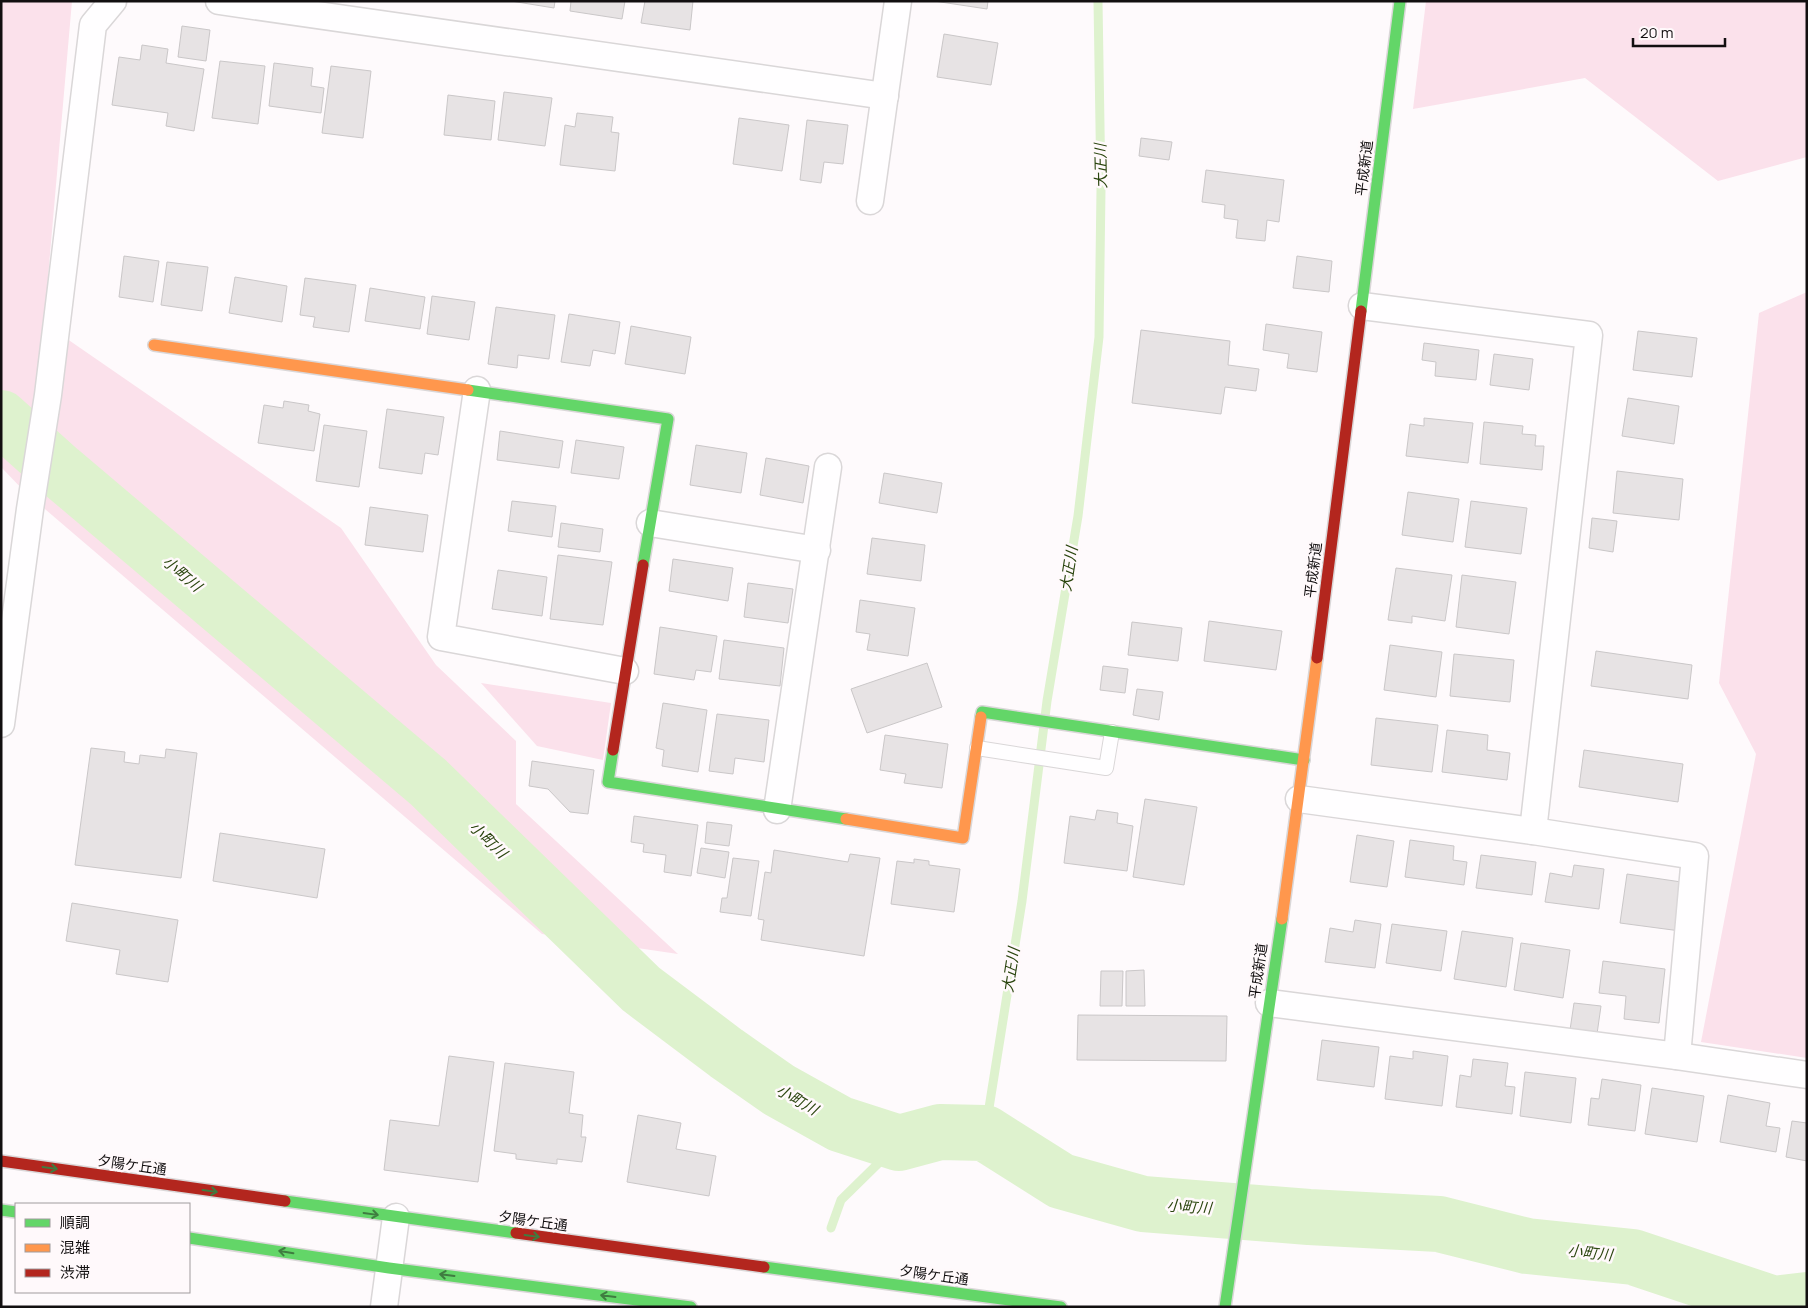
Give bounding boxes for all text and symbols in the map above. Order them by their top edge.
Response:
scale bar [1633,15,1726,47]
text: 20 m [1640,22,1673,43]
street label: 平成新道 [1351,139,1376,197]
water label: 大正川 [1090,141,1111,189]
street label: 平成新道 [1300,541,1325,599]
water label: 大正川 [1055,543,1083,593]
water label: 小町川 [158,551,208,597]
water label: 小町川 [465,816,513,864]
street label: 平成新道 [1244,942,1271,1000]
water label: 大正川 [997,944,1025,994]
water label: 小町川 [773,1079,824,1121]
street label: 夕陽ケ丘通 [96,1150,168,1179]
one-way arrow [41,1163,57,1173]
one-way arrow [202,1186,218,1196]
water label: 小町川 [1166,1194,1214,1219]
legend [15,1203,190,1293]
street label: 夕陽ケ丘通 [497,1206,569,1235]
one-way arrow [363,1209,379,1219]
text: 順調 [60,1212,90,1233]
one-way arrow [524,1231,540,1241]
text: 混雑 [60,1237,90,1258]
water label: 小町川 [1567,1240,1616,1266]
one-way arrow [278,1247,294,1257]
street label: 夕陽ケ丘通 [898,1260,970,1289]
text: 渋滞 [60,1262,90,1283]
one-way arrow [439,1270,455,1280]
one-way arrow [600,1291,616,1301]

